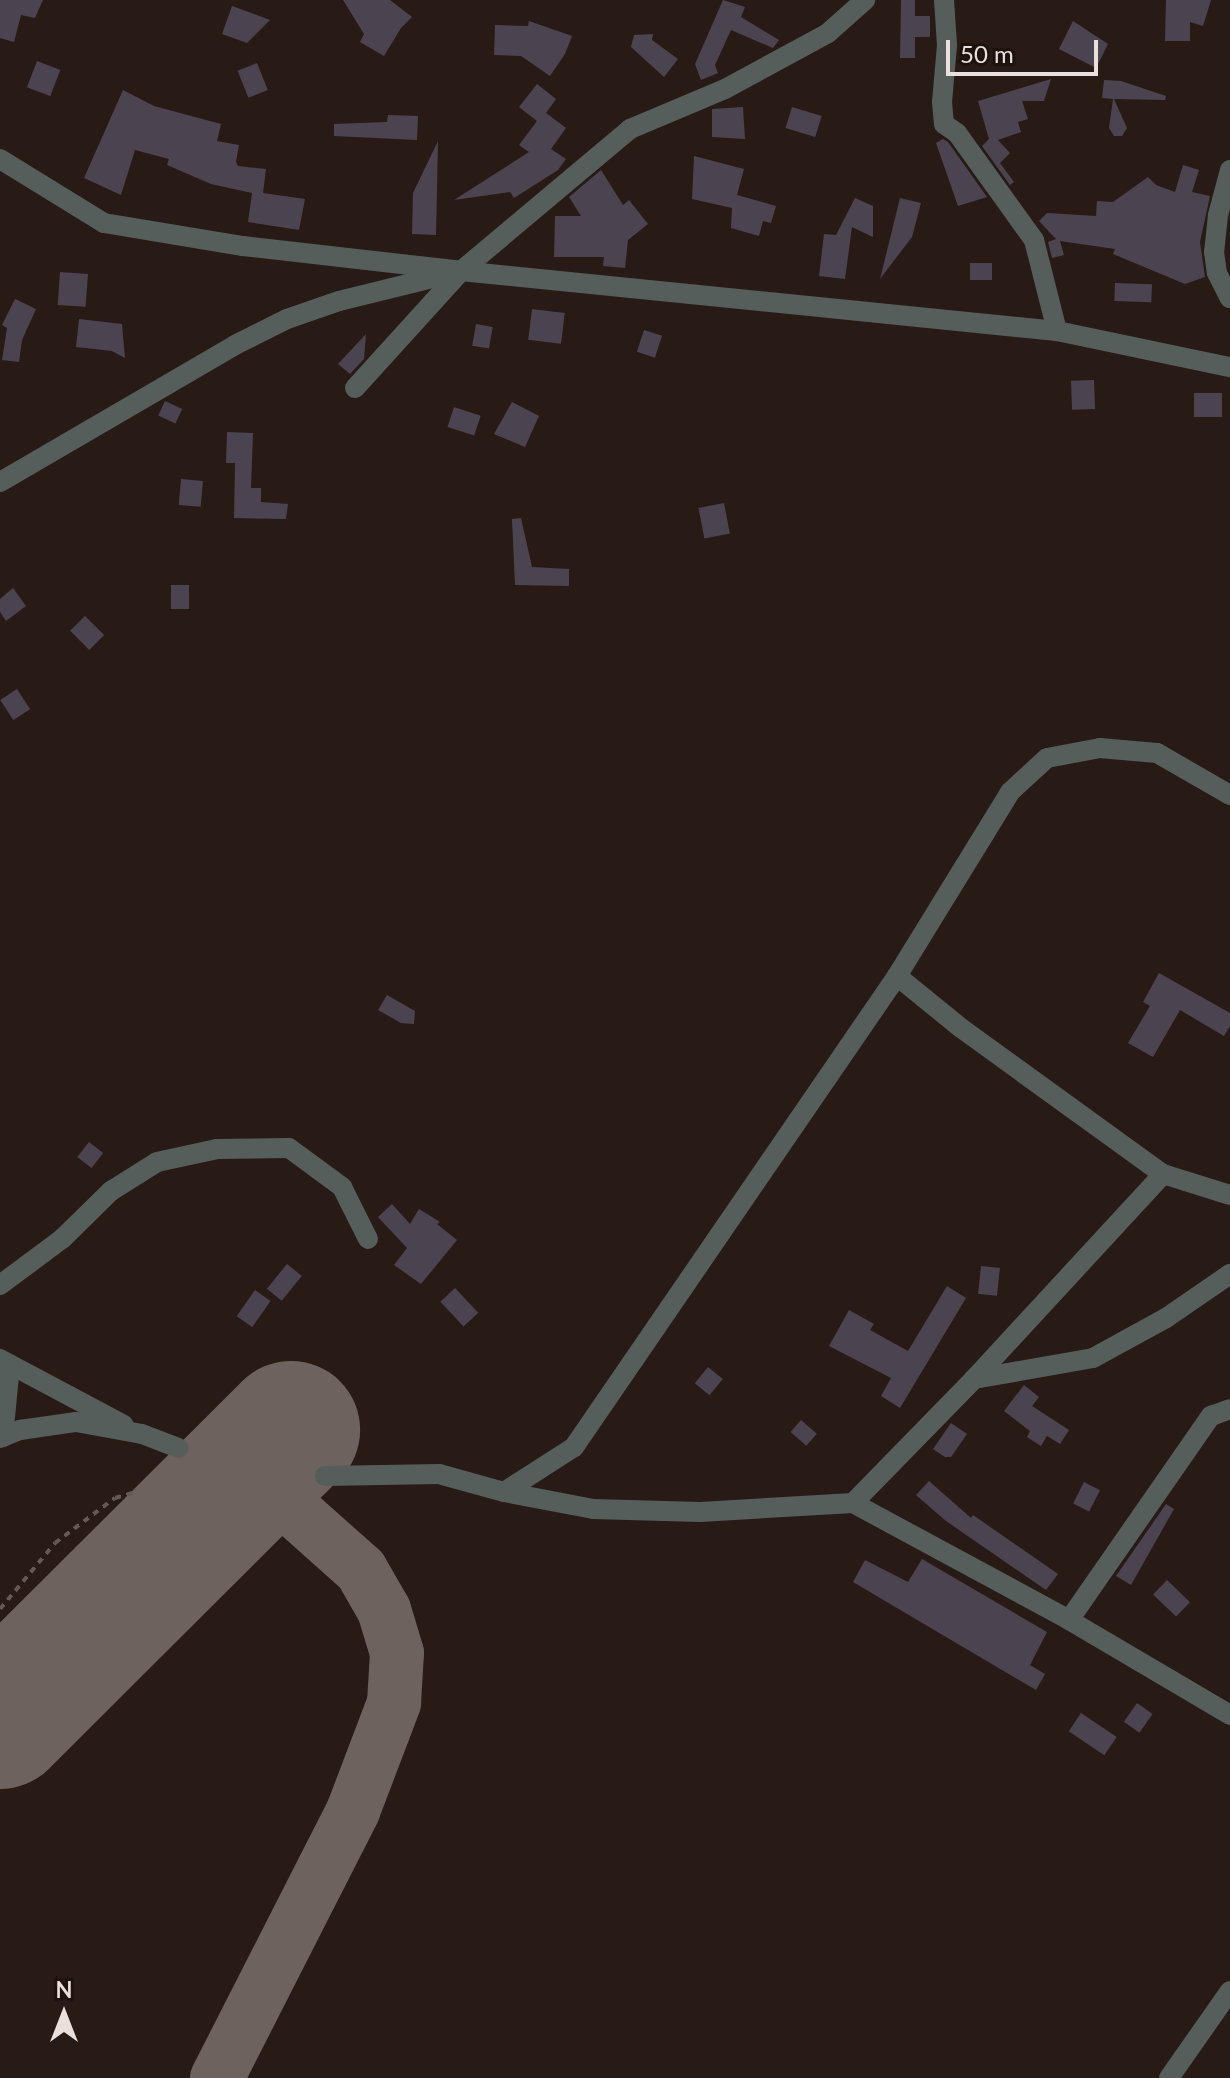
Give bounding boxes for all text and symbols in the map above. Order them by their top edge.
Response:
scale bar [950,24,1102,74]
text: 50 m [960,39,1014,68]
north arrow [24,1974,104,2054]
text: N [56,1976,72,2003]

